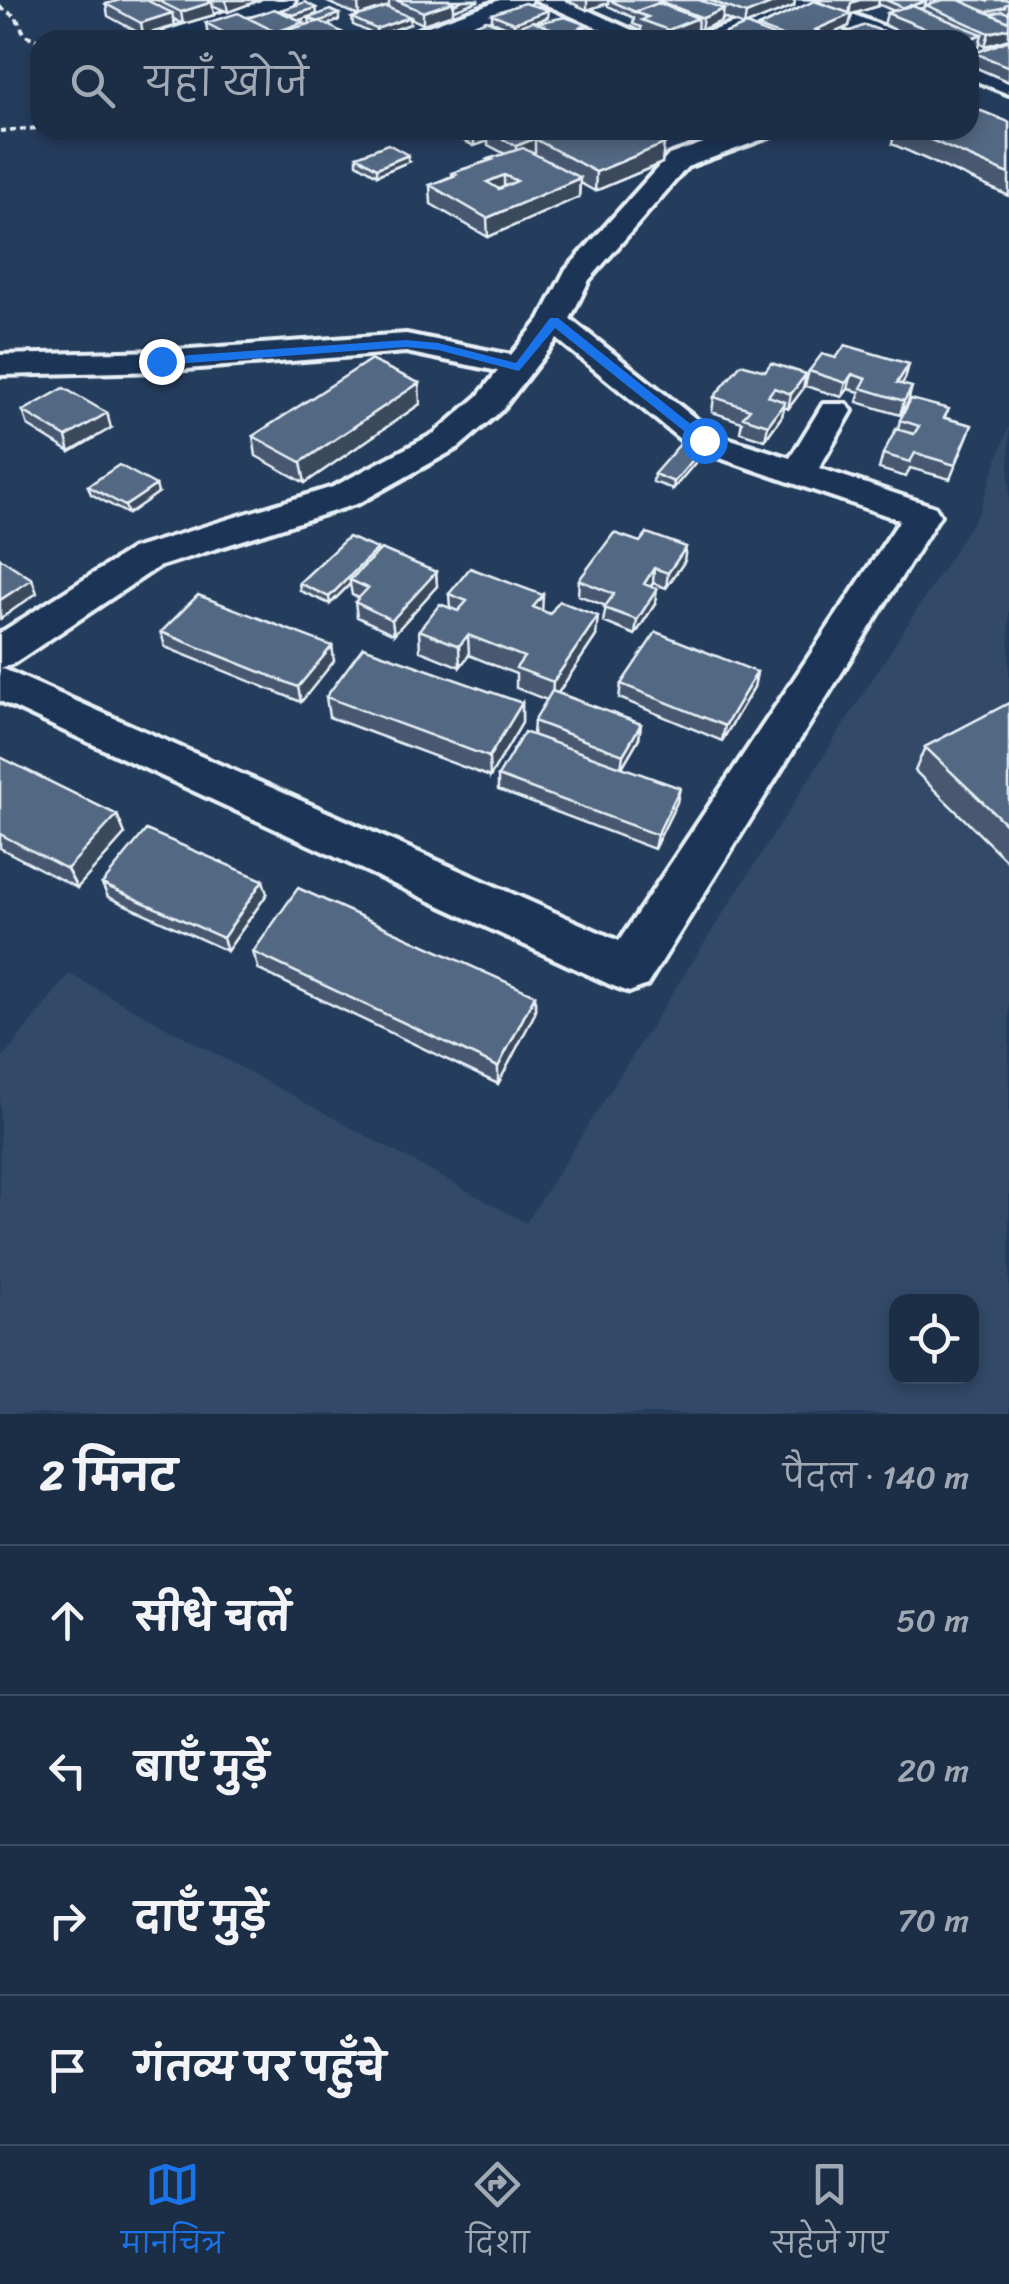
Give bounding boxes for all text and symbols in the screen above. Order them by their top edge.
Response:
search box [30,30,979,140]
text: यहाँ खोजें [145,49,308,116]
icon: search [65,58,120,113]
route end [139,339,185,385]
route start [682,418,728,464]
map controls [889,1294,979,1384]
button: locate [889,1294,979,1384]
text: 2 मिनट [40,1439,177,1513]
text: पैदल · 140 m [783,1449,969,1506]
text: सीधे चलें [135,1584,291,1651]
text: 50 m [896,1592,969,1649]
icon: ahead [40,1593,95,1648]
text: बाएँ मुड़ें [135,1734,269,1801]
text: 20 m [897,1742,969,1799]
icon: left [40,1743,95,1798]
text: दाएँ मुड़ें [135,1884,267,1951]
text: 70 m [898,1892,969,1949]
icon: right [40,1893,95,1948]
text: गंतव्य पर पहुँचे [135,2034,386,2101]
icon: arrive [40,2043,95,2098]
tab: मानचित्र [121,2157,224,2274]
tab: दिशा [466,2157,529,2274]
tab: सहेजे गए [772,2157,888,2274]

